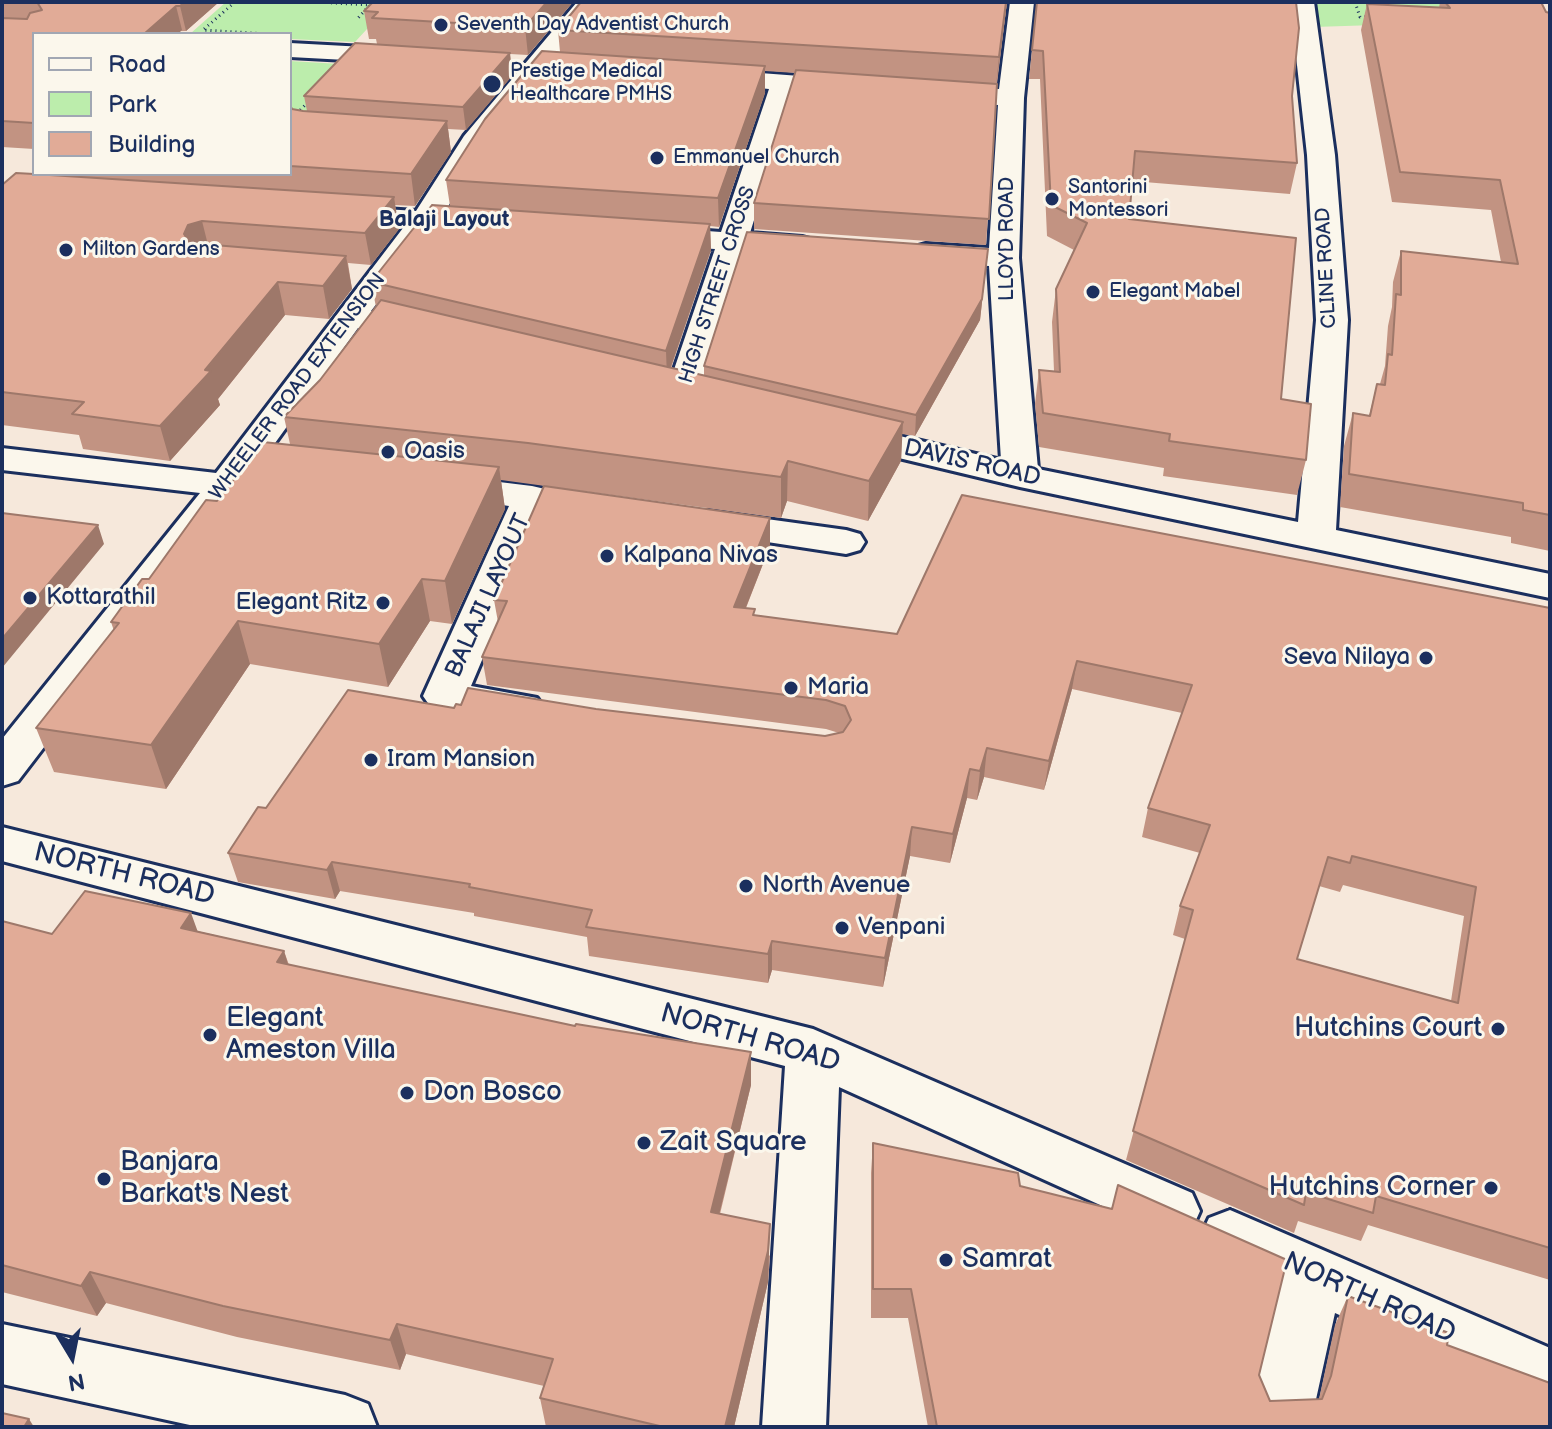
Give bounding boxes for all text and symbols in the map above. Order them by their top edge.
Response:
place label: Seventh Day Adventist Church [457,13,729,37]
marker: Seventh Day Adventist Church [432,16,450,34]
legend [32,32,292,176]
text: Road [108,50,166,79]
place label: Prestige Medical Healthcare PMHS [510,60,672,107]
marker: Prestige Medical Healthcare PMHS [481,73,503,95]
text: Park [108,90,156,119]
text: Building [108,130,195,159]
place label: Emmanuel Church [673,146,839,170]
marker: Emmanuel Church [648,149,666,167]
place label: Santorini Montessori [1068,176,1168,223]
street label: LLOYD ROAD [996,177,1020,301]
street label: HIGH STREET CROSS [675,184,761,386]
marker: Santorini Montessori [1043,190,1061,208]
district label: Balaji Layout [379,207,509,233]
street label: CLINE ROAD [1312,207,1342,329]
place label: Milton Gardens [82,238,220,262]
marker: Milton Gardens [57,241,75,259]
street label: WHEELER ROAD EXTENSION [205,269,391,505]
place label: Elegant Mabel [1109,280,1240,304]
marker: Elegant Mabel [1084,283,1102,301]
street label: DAVIS ROAD [901,434,1043,494]
place label: Oasis [404,438,465,466]
marker: Oasis [379,443,397,461]
street label: BALAJI LAYOUT [440,510,538,682]
place label: Kalpana Nivas [623,542,778,570]
marker: Kalpana Nivas [598,547,616,565]
place label: Kottarathil [46,584,156,612]
marker: Kottarathil [21,589,39,607]
place label: Elegant Ritz [235,589,367,617]
marker: Elegant Ritz [374,594,392,612]
place label: Seva Nilaya [1284,644,1410,672]
marker: Seva Nilaya [1417,649,1435,667]
place label: Maria [807,674,869,702]
marker: Maria [782,679,800,697]
place label: Iram Mansion [387,746,535,774]
marker: Iram Mansion [362,751,380,769]
street label: NORTH ROAD [30,836,218,914]
place label: North Avenue [762,872,910,900]
marker: North Avenue [737,877,755,895]
place label: Venpani [858,914,945,942]
marker: Venpani [833,919,851,937]
street label: NORTH ROAD [656,997,844,1081]
place label: Elegant Ameston Villa [226,1002,396,1068]
place label: Hutchins Court [1294,1012,1482,1046]
marker: Hutchins Court [1489,1020,1507,1038]
marker: Elegant Ameston Villa [201,1026,219,1044]
place label: Don Bosco [423,1076,562,1110]
marker: Don Bosco [398,1084,416,1102]
place label: Zait Square [660,1126,807,1160]
marker: Zait Square [635,1134,653,1152]
place label: Banjara Barkat's Nest [120,1146,289,1212]
marker: Banjara Barkat's Nest [95,1170,113,1188]
place label: Hutchins Corner [1269,1171,1475,1205]
marker: Hutchins Corner [1482,1179,1500,1197]
place label: Samrat [962,1243,1052,1277]
street label: NORTH ROAD [1278,1246,1460,1352]
marker: Samrat [937,1251,955,1269]
north arrow [32,1317,112,1397]
text: N [66,1366,87,1396]

